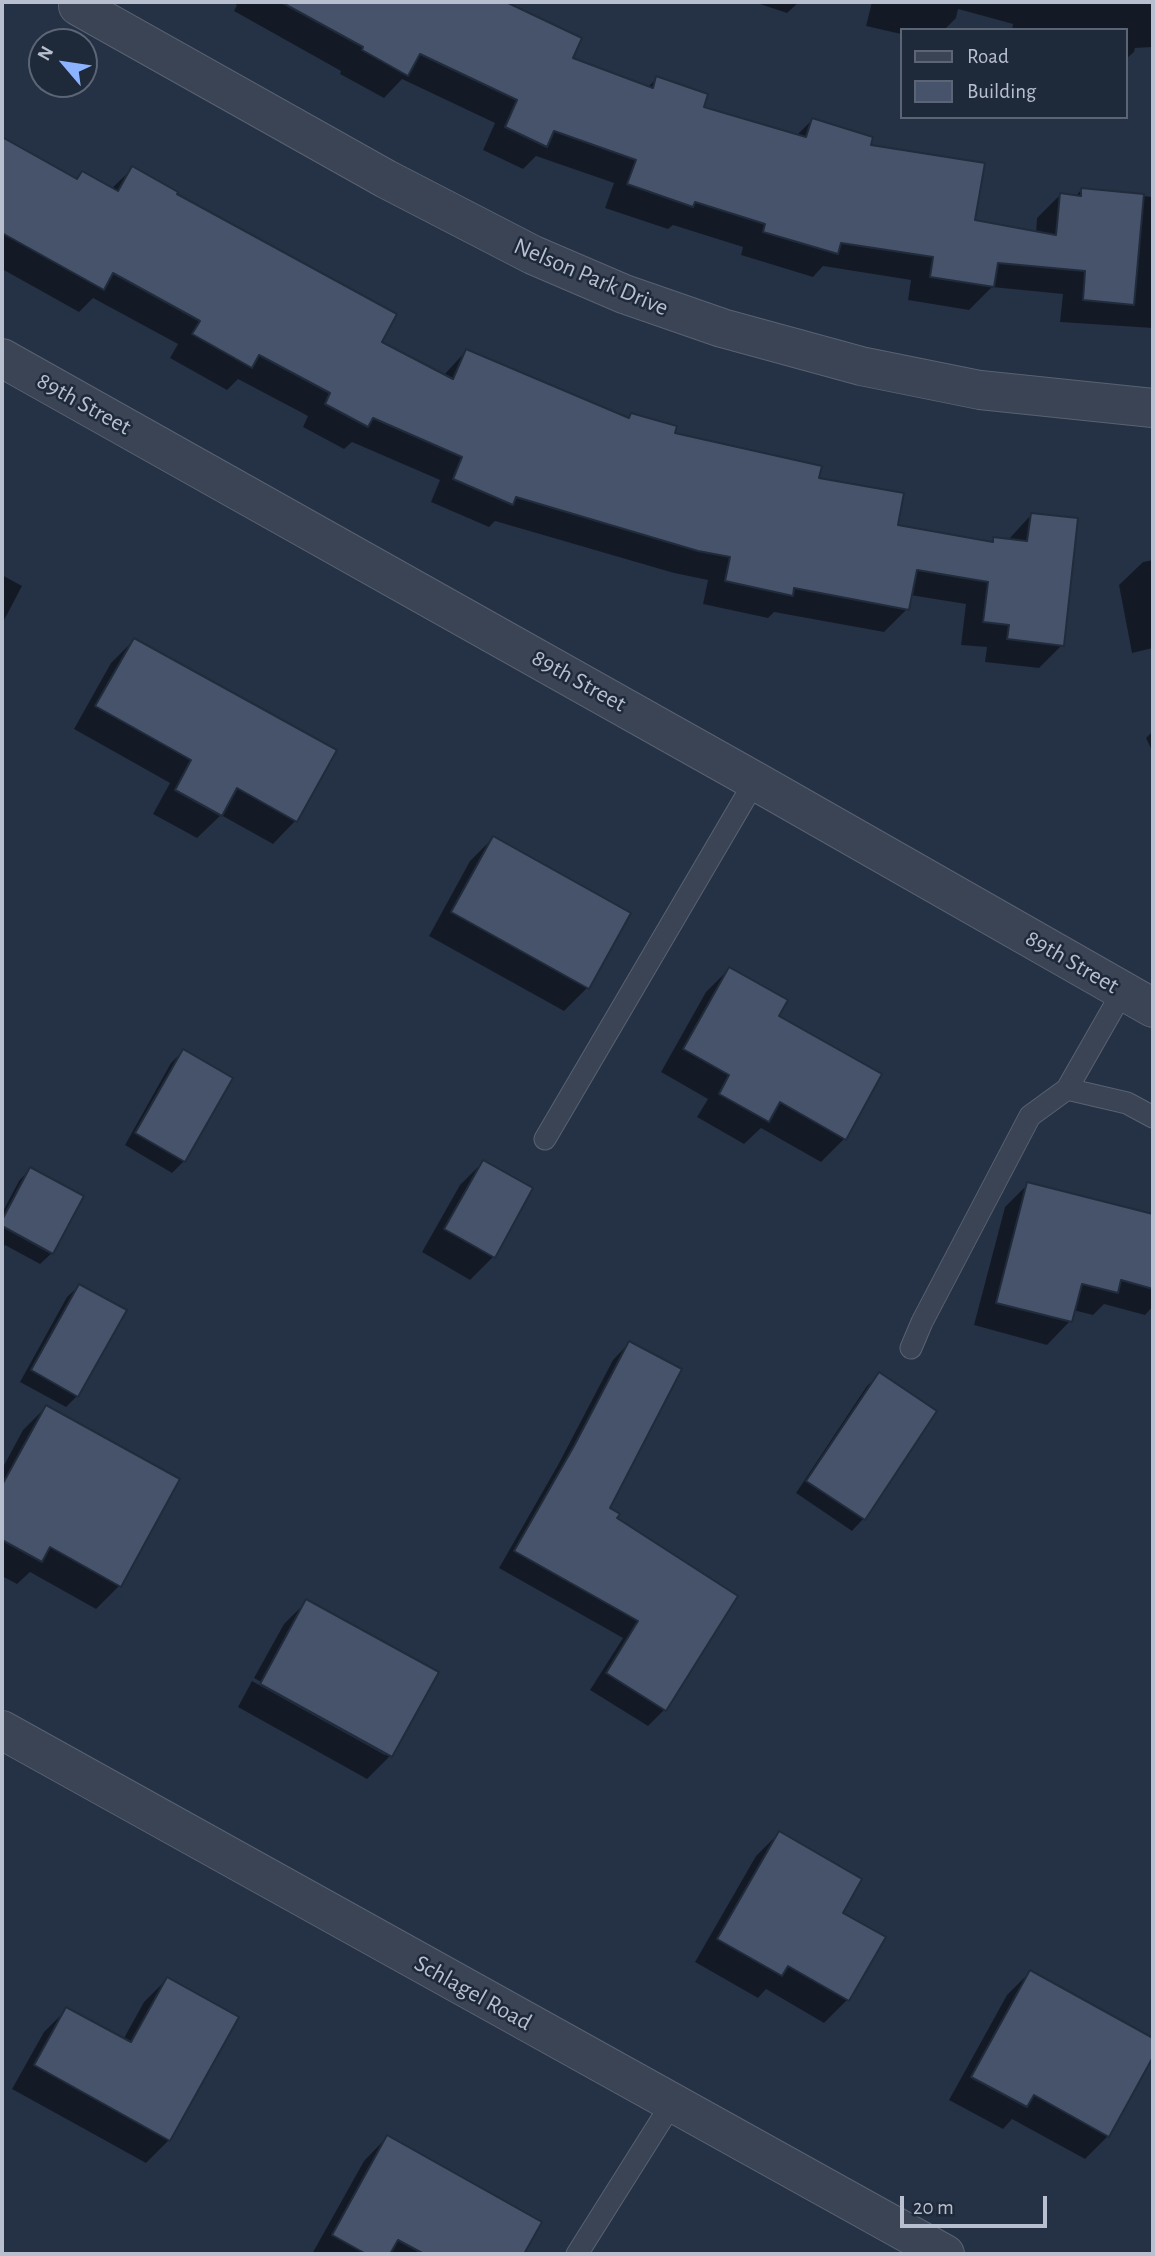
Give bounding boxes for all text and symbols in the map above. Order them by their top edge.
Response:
north arrow [28,28,98,98]
legend [900,28,1127,119]
text: N [34,43,57,64]
text: Road [967,46,1009,67]
text: Building [967,81,1036,102]
street label: Nelson Park Drive [509,232,673,322]
street label: 89th Street [32,366,136,442]
street label: 89th Street [527,643,631,719]
street label: 89th Street [1020,924,1124,1000]
street label: Schlagel Road [409,1949,537,2037]
scale bar [903,2182,1050,2226]
text: 20 m [913,2197,954,2218]

